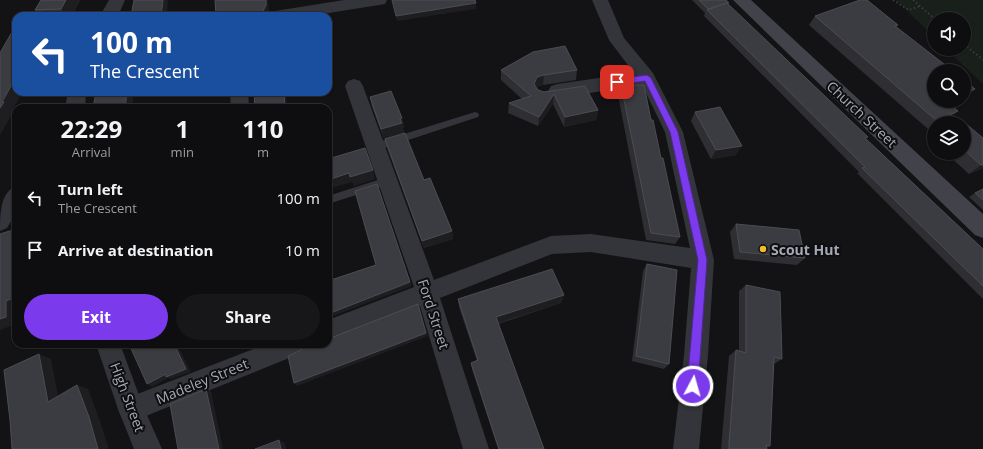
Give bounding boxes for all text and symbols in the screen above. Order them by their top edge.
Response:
map controls [927,12,971,160]
button: sound [927,12,971,56]
text: 100 m [90,23,173,61]
icon: left [24,28,76,80]
text: The Crescent [90,59,199,83]
button: search [927,64,971,108]
pin [600,65,634,99]
icon: arrive [606,71,628,93]
street label: Church Street [823,76,901,152]
text: 22:29 [60,112,122,145]
text: 1 [175,112,189,145]
text: 110 [242,112,284,145]
button: layers [927,116,971,160]
text: Arrival [72,143,111,161]
text: min [171,143,194,161]
text: m [257,143,269,161]
text: Turn left [58,179,123,199]
icon: left [24,187,46,209]
text: 100 m [276,188,320,208]
text: The Crescent [58,199,137,217]
icon: arrive [24,239,46,261]
text: Arrive at destination [58,240,213,260]
text: 10 m [285,240,320,260]
place label: Scout Hut [771,240,839,259]
marker: Scout Hut [758,244,768,254]
street label: Ford Street [414,276,454,352]
button: Exit [24,294,168,340]
button: Share [176,294,320,340]
street label: Madeley Street [153,354,251,408]
street label: High Street [106,360,150,434]
position arrow [672,365,714,407]

